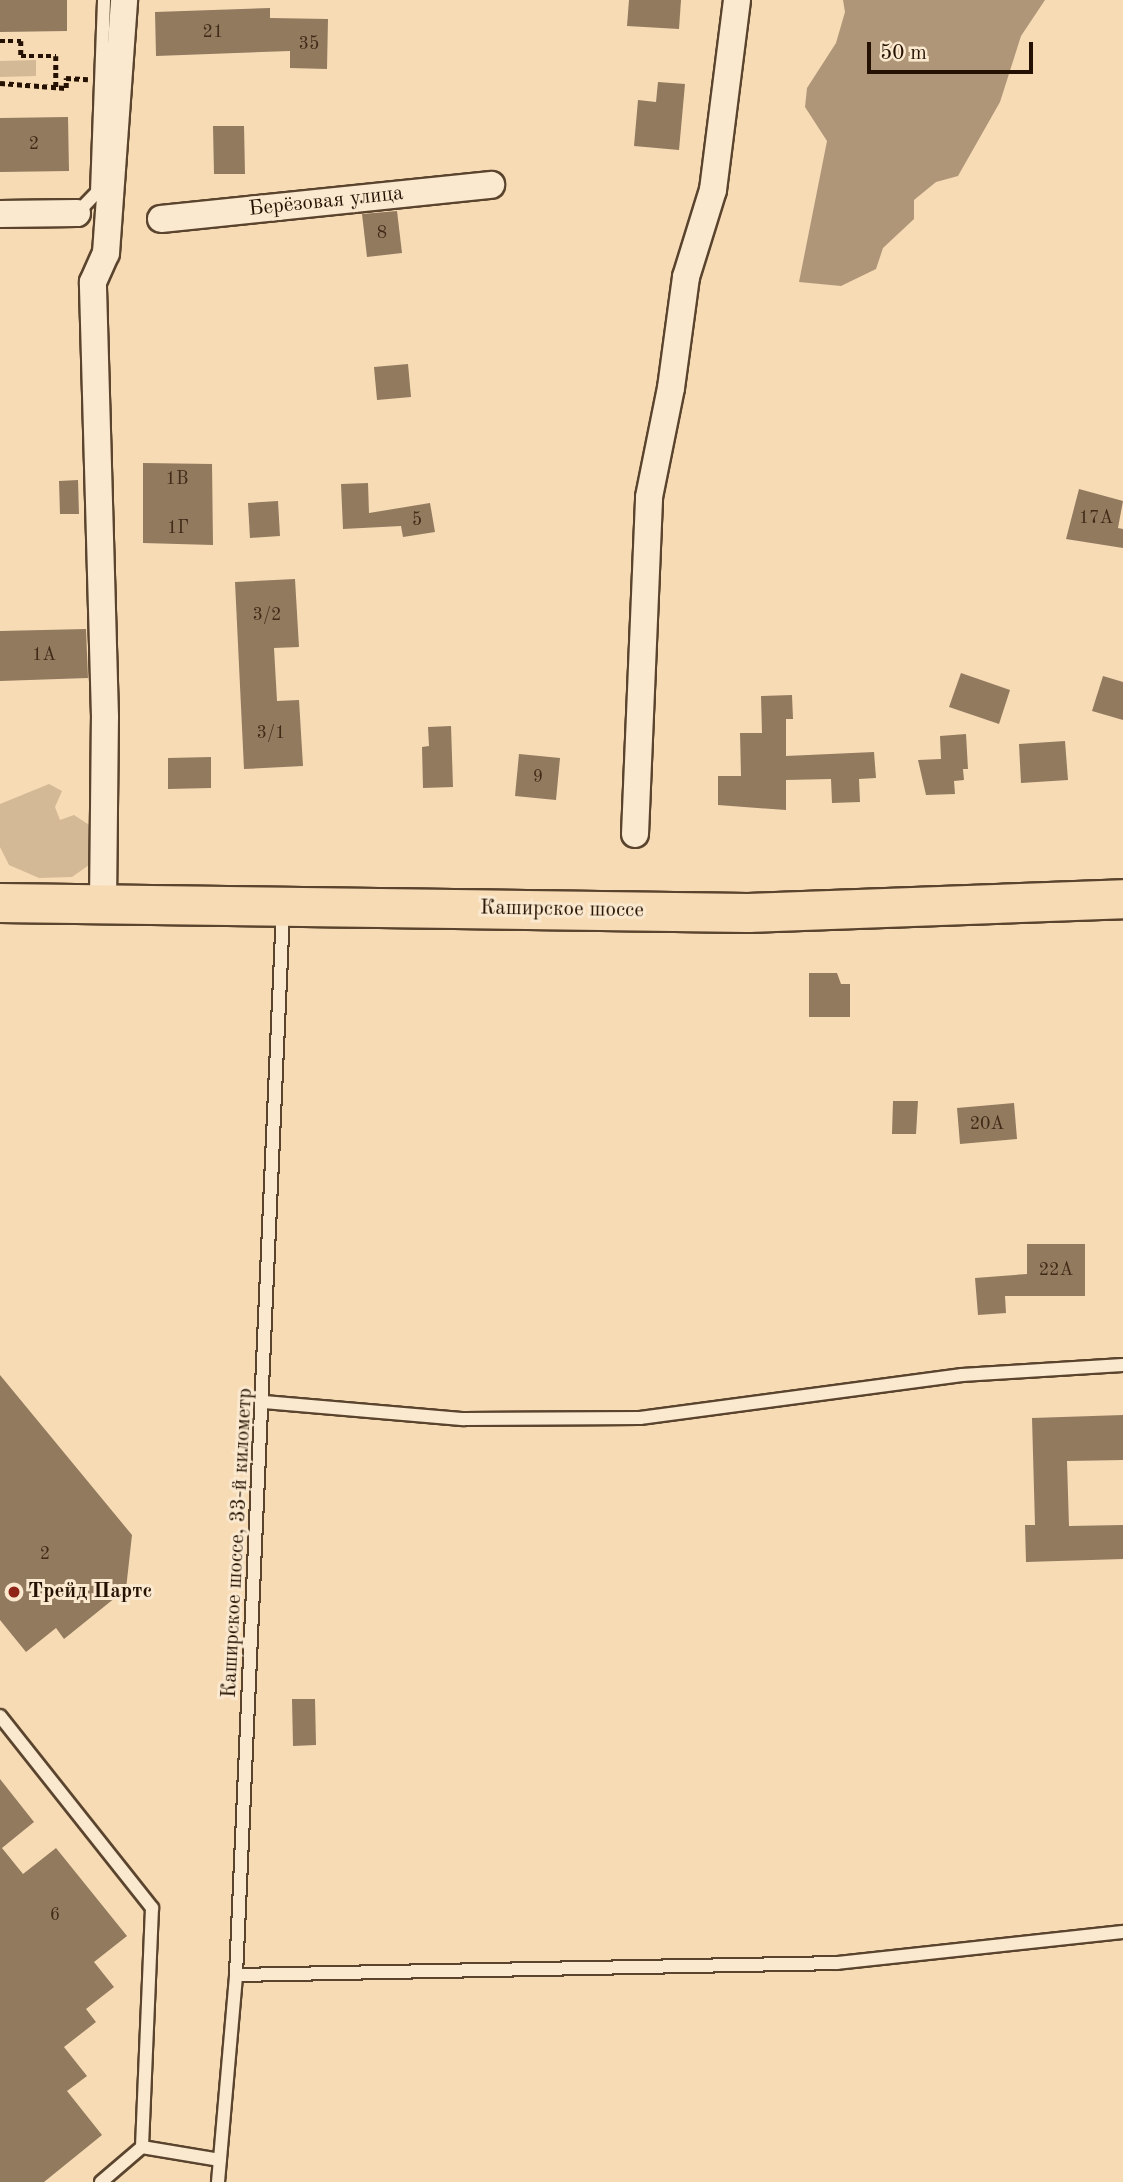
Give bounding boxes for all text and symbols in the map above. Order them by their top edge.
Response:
house number: 21 [203,21,223,43]
scale bar [871,28,1037,72]
house number: 35 [299,33,319,55]
text: 50 m [880,43,927,64]
house number: 2 [29,133,39,155]
street label: Берёзовая улица [247,181,405,223]
house number: 8 [377,222,387,244]
house number: 1В [166,468,188,490]
house number: 17А [1079,507,1113,529]
house number: 5 [412,509,422,531]
house number: 1Г [167,517,189,539]
house number: 3/2 [253,604,281,626]
house number: 1А [32,644,56,666]
house number: 3/1 [257,722,285,744]
house number: 9 [533,766,543,788]
street label: Каширское шоссе [480,896,644,924]
house number: 20А [970,1113,1004,1135]
house number: 22А [1039,1259,1073,1281]
street label: Каширское шоссе, 33-й километр [217,1387,259,1699]
house number: 2 [40,1543,50,1565]
place label: Трейд Партс [28,1579,152,1605]
marker: Трейд Партс [6,1584,22,1600]
house number: 6 [50,1904,60,1926]

